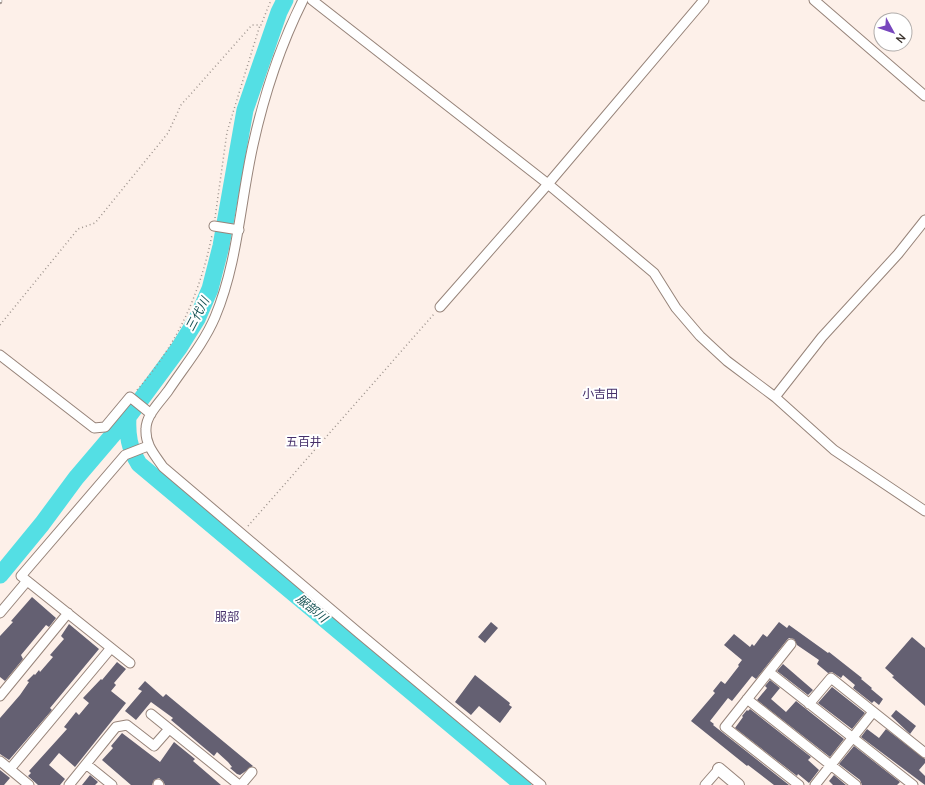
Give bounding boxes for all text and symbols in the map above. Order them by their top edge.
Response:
north arrow [873,12,913,52]
text: N [893,31,909,47]
water label: 三代川 [181,292,214,334]
district label: 小吉田 [582,385,618,402]
district label: 五百井 [286,433,322,450]
water label: 服部川 [293,590,333,627]
district label: 服部 [215,608,239,625]

